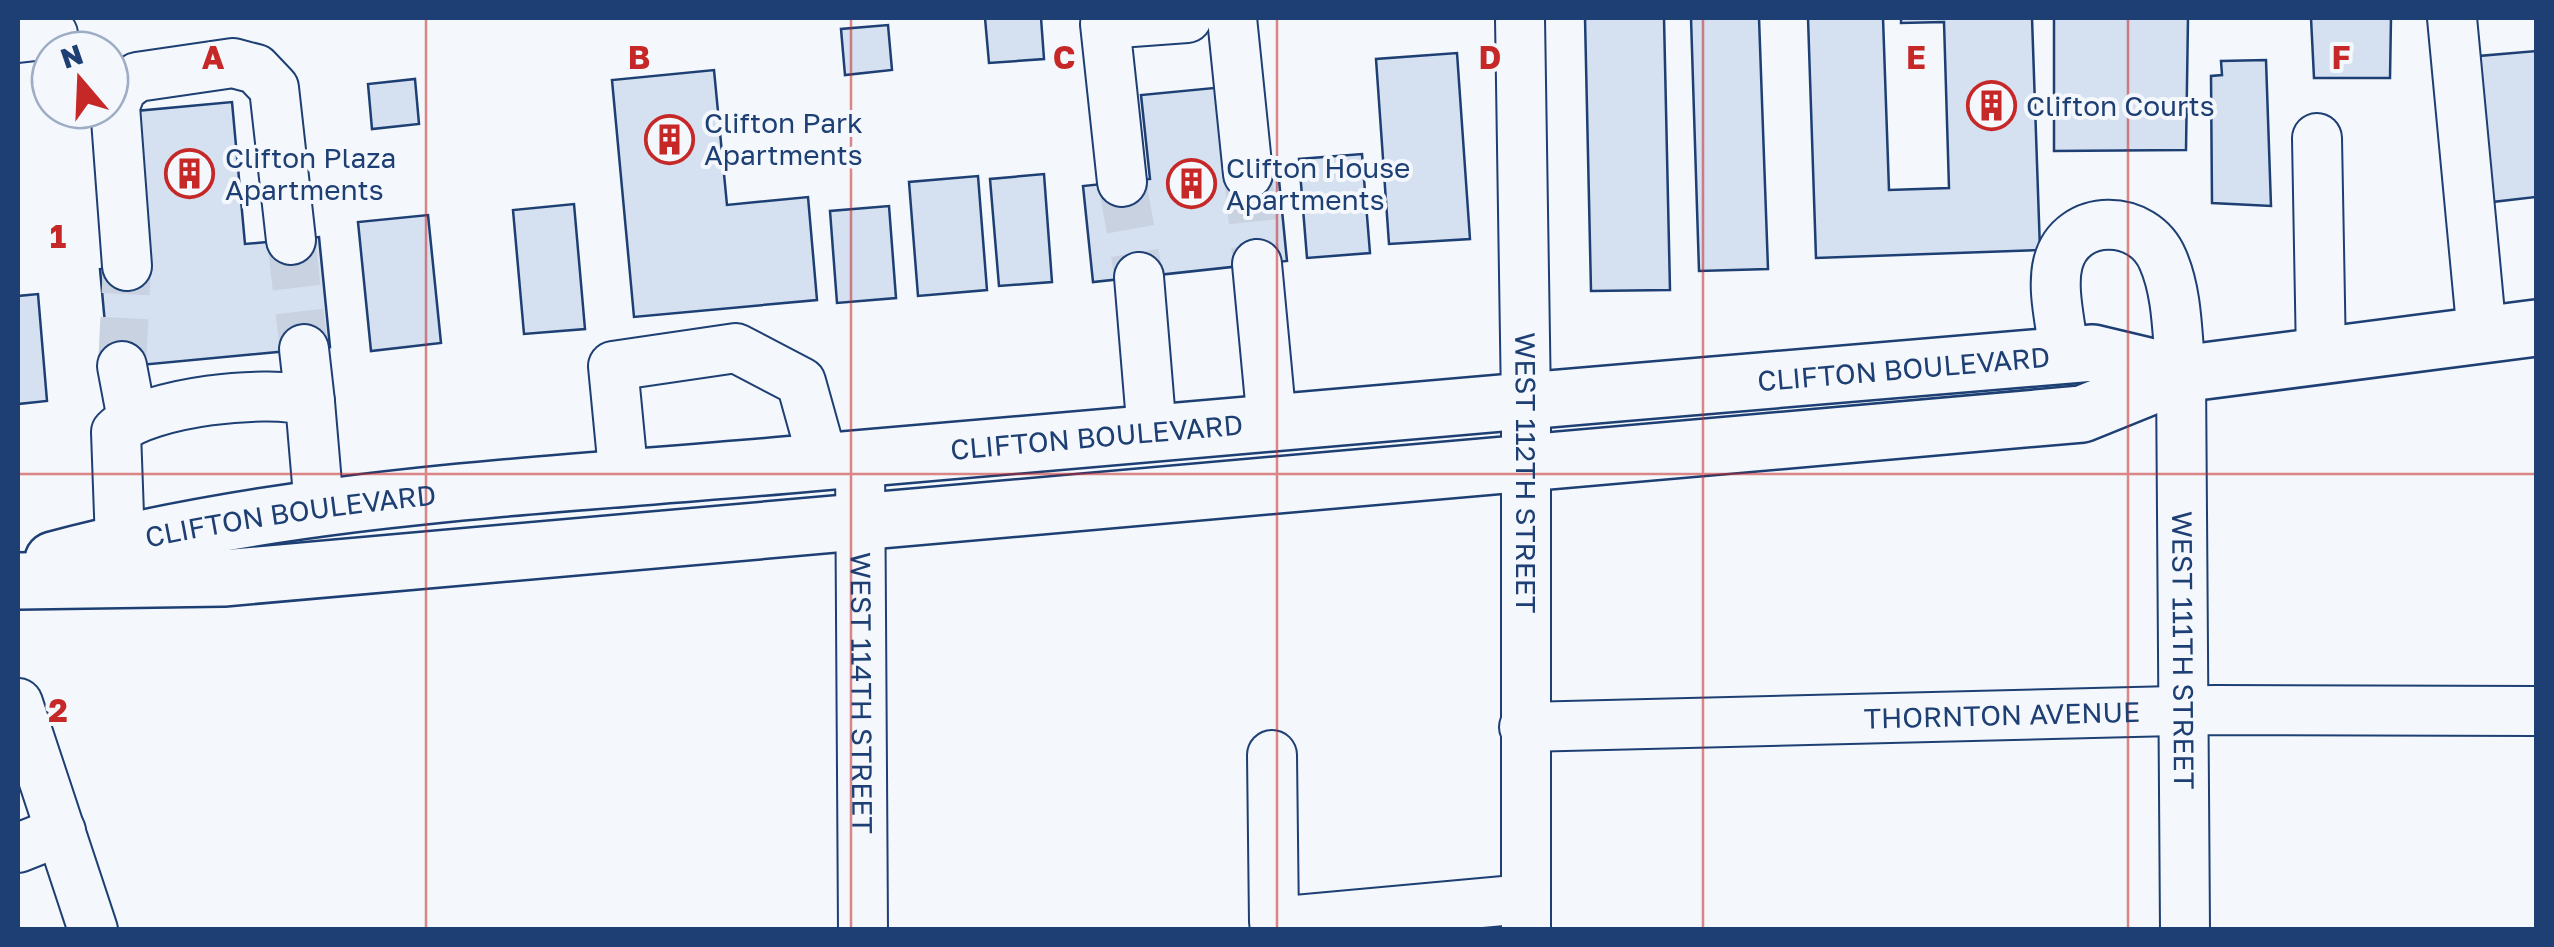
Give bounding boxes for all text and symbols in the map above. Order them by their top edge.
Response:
north arrow [30,30,130,130]
text: N [56,37,87,75]
text: A [202,38,225,76]
text: B [628,38,650,76]
text: C [1053,38,1075,76]
text: D [1479,38,1501,76]
text: E [1906,38,1926,76]
text: F [2331,38,2351,76]
building icon: Clifton Courts [1965,80,2017,132]
place label: Clifton Courts [2026,89,2215,122]
place label: Clifton Park Apartments [704,106,863,171]
building icon: Clifton Park Apartments [643,113,695,165]
place label: Clifton Plaza Apartments [225,141,396,206]
building icon: Clifton Plaza Apartments [164,148,216,200]
place label: Clifton House Apartments [1226,151,1410,216]
building icon: Clifton House Apartments [1165,158,1217,210]
text: 1 [50,217,66,255]
street label: WEST 112TH STREET [1509,332,1543,613]
street label: CLIFTON BOULEVARD [1756,340,2051,397]
street label: CLIFTON BOULEVARD [949,407,1244,466]
street label: CLIFTON BOULEVARD [142,478,438,554]
street label: WEST 111TH STREET [2166,511,2201,789]
street label: WEST 114TH STREET [845,552,879,834]
text: 2 [48,691,68,729]
street label: THORNTON AVENUE [1863,695,2140,735]

